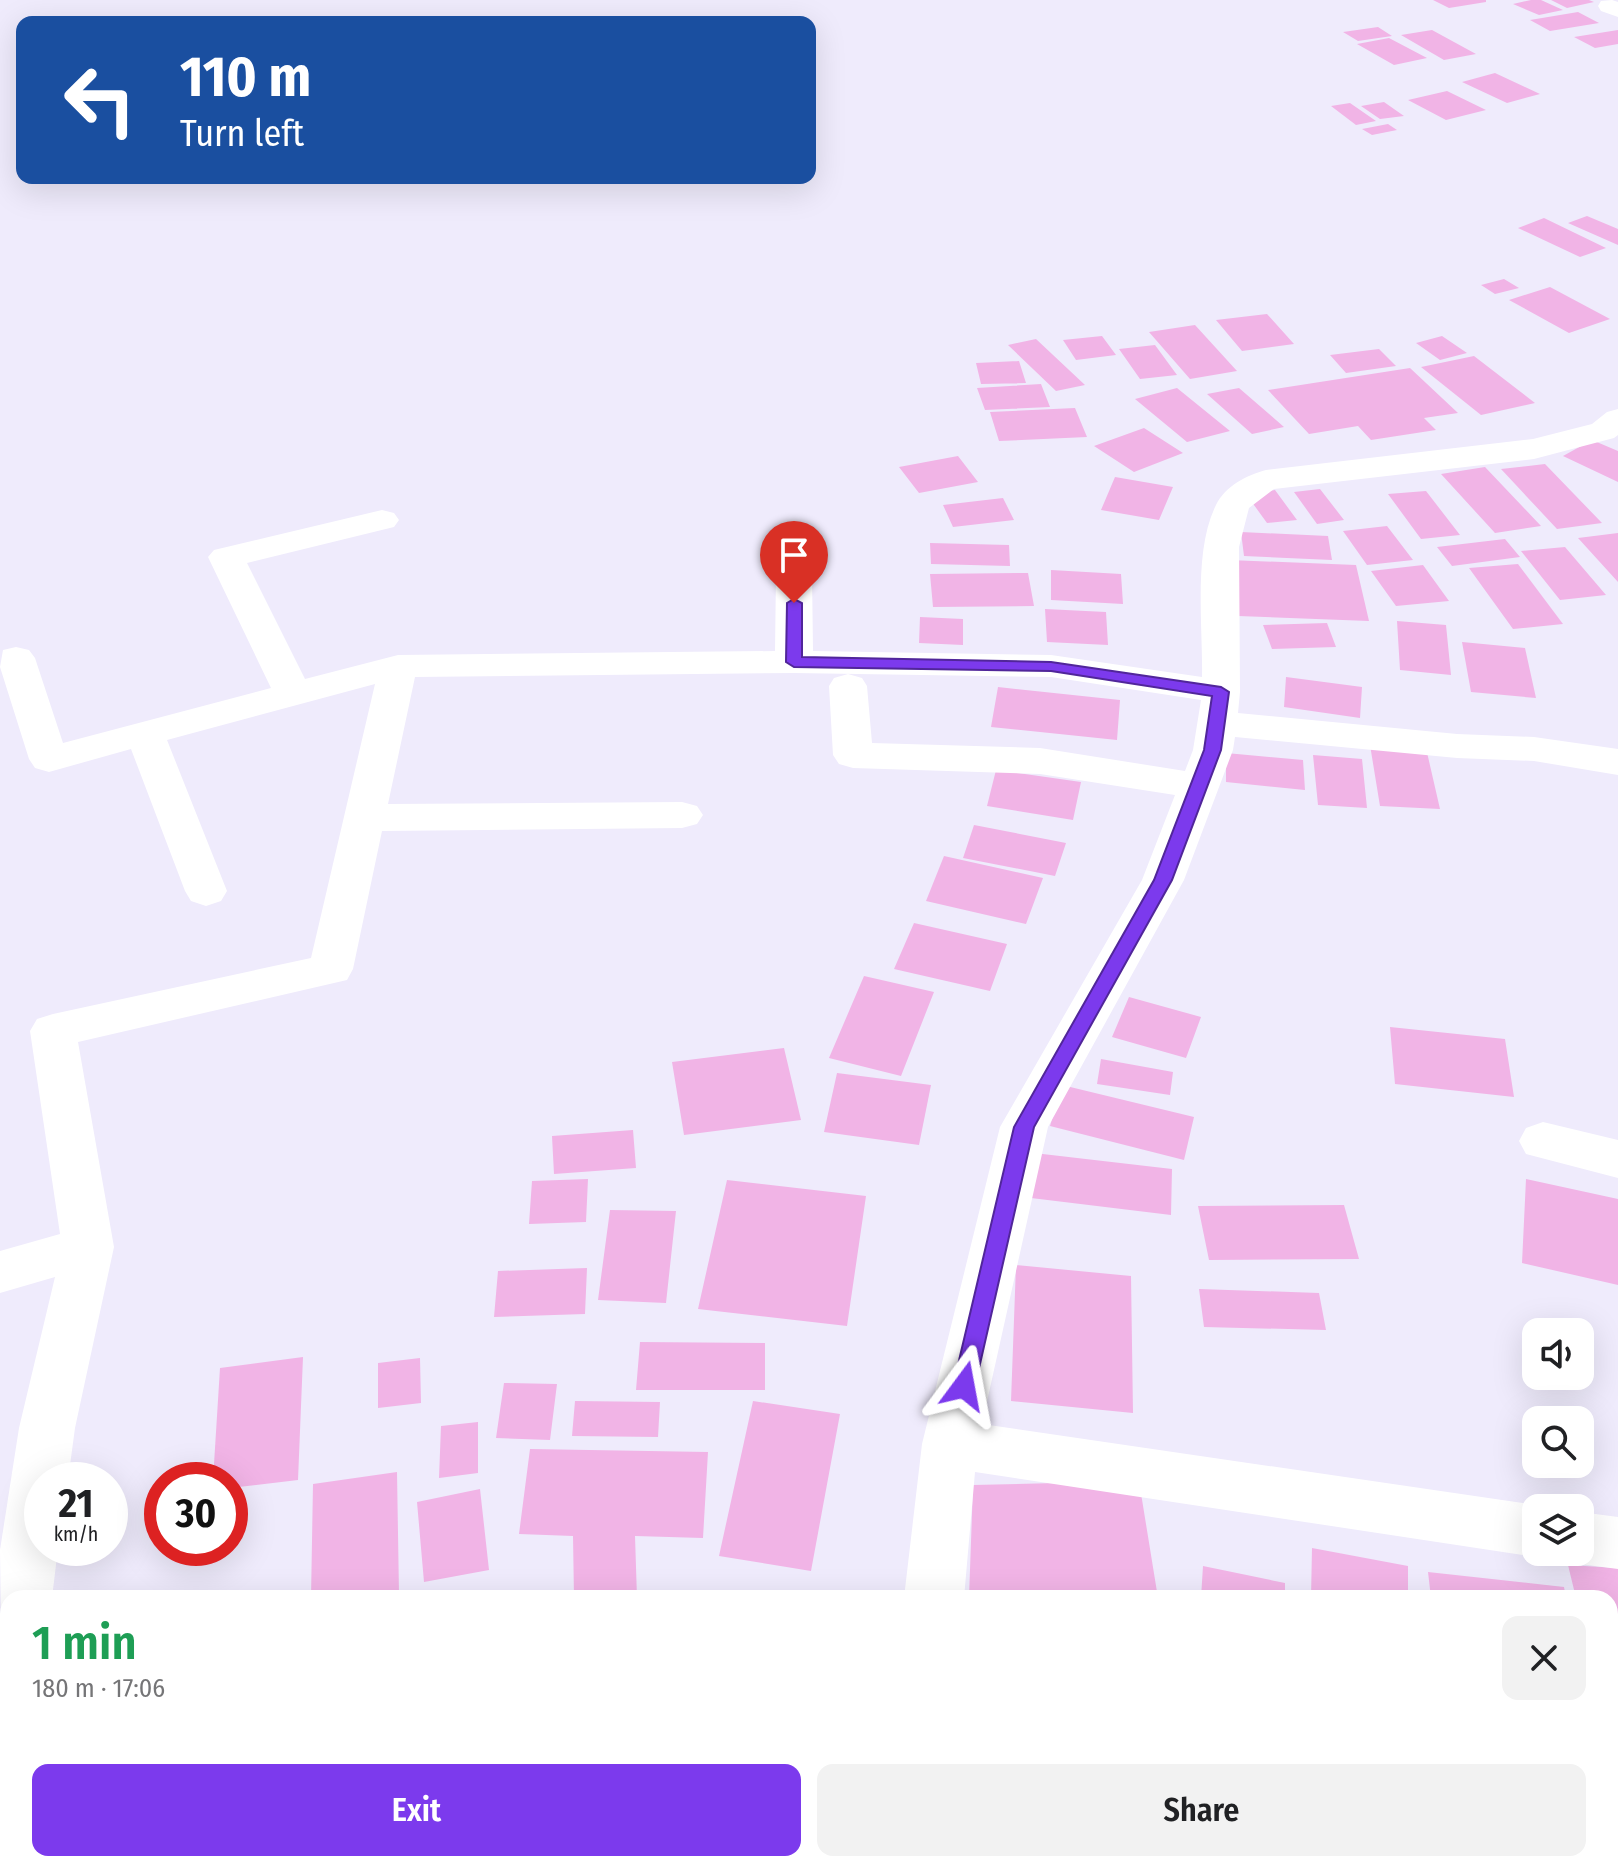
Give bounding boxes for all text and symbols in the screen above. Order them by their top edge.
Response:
text: 110 m [180,44,311,111]
icon: left [48,48,152,152]
text: Turn left [180,112,304,156]
pin [760,521,828,603]
icon: arrive [772,533,816,577]
map controls [1522,1318,1594,1566]
button: sound [1522,1318,1594,1390]
position arrow [922,1344,1006,1428]
button: search [1522,1406,1594,1478]
speed limit sign: 30 [144,1462,248,1566]
text: 21 [59,1480,93,1528]
button: layers [1522,1494,1594,1566]
text: km/h [54,1522,98,1546]
text: 1 min [32,1614,137,1672]
button: close [1502,1616,1586,1700]
text: 180 m · 17:06 [32,1673,165,1704]
button: Exit [32,1764,801,1856]
button: Share [817,1764,1586,1856]

